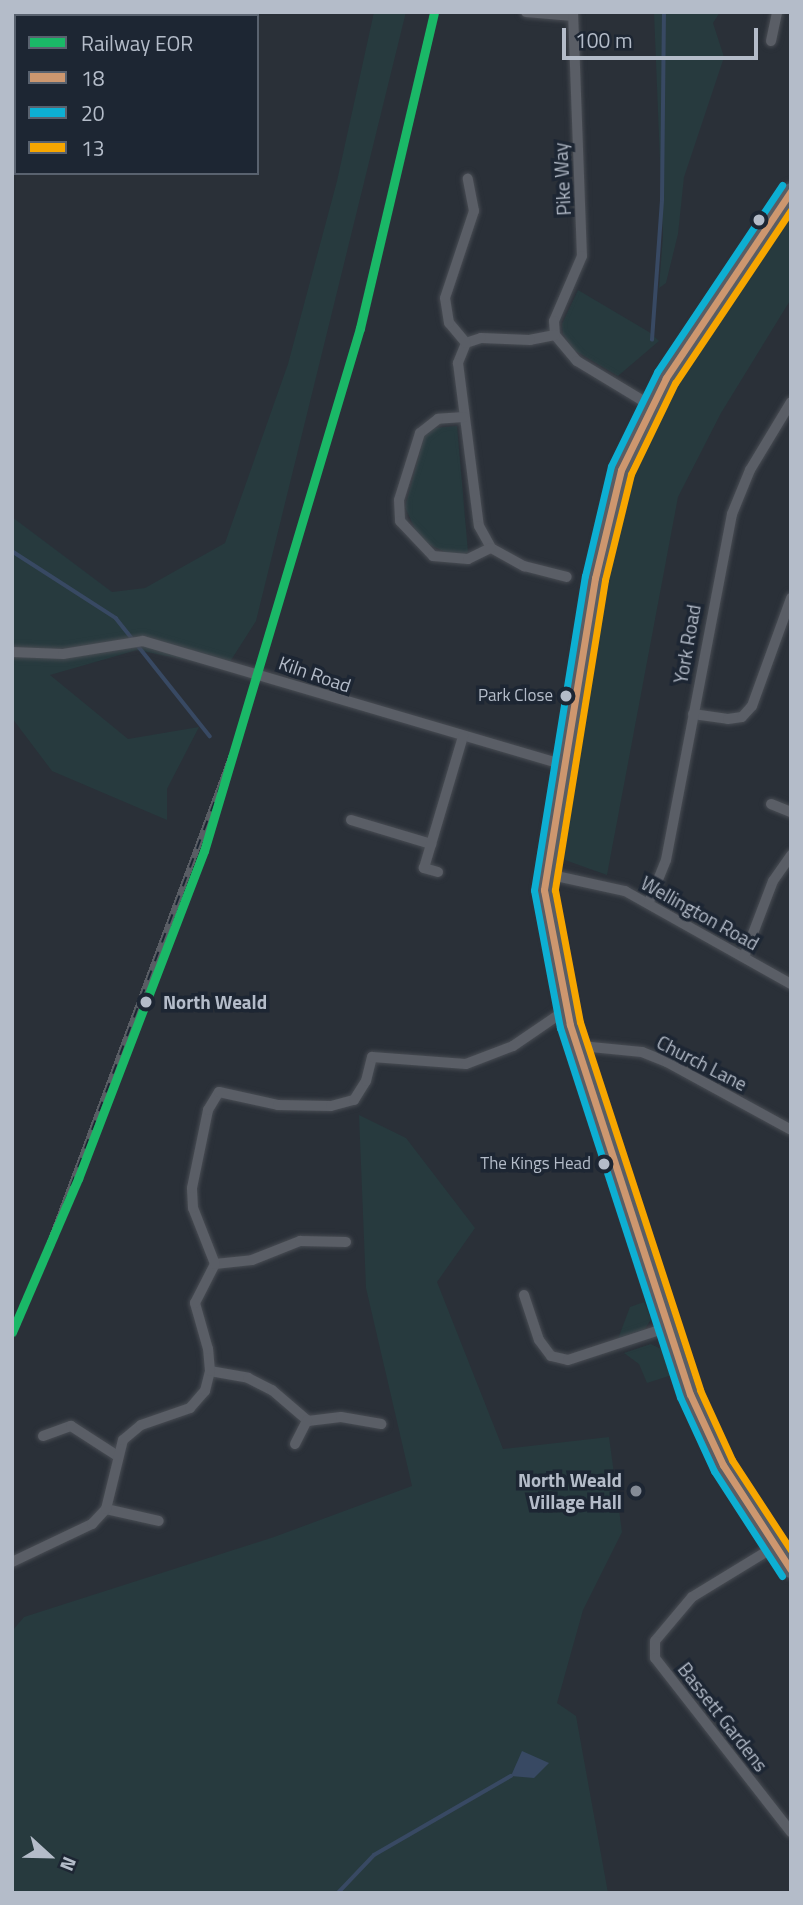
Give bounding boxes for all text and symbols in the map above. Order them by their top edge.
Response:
legend [14,14,259,175]
scale bar [565,14,761,58]
text: 100 m [575,24,632,56]
text: Railway EOR [81,27,193,59]
text: 18 [81,62,105,94]
text: 20 [81,97,105,129]
text: 13 [81,132,105,164]
street label: Pike Way [549,142,575,216]
unlabelled marker [752,213,766,227]
street label: York Road [669,603,705,685]
street label: Kiln Road [276,651,354,697]
place label: Park Close [478,686,553,706]
marker: Park Close [559,689,573,703]
street label: Wellington Road [637,871,763,955]
marker: North Weald [135,991,157,1013]
place label: North Weald [163,991,267,1013]
street label: Church Lane [653,1031,751,1095]
place label: The Kings Head [480,1154,591,1174]
marker: The Kings Head [597,1157,611,1171]
place label: North Weald Village Hall [518,1469,622,1513]
marker: North Weald Village Hall [628,1483,644,1499]
street label: Bassett Gardens [673,1658,773,1776]
north arrow [14,1821,84,1891]
text: N [53,1853,85,1876]

